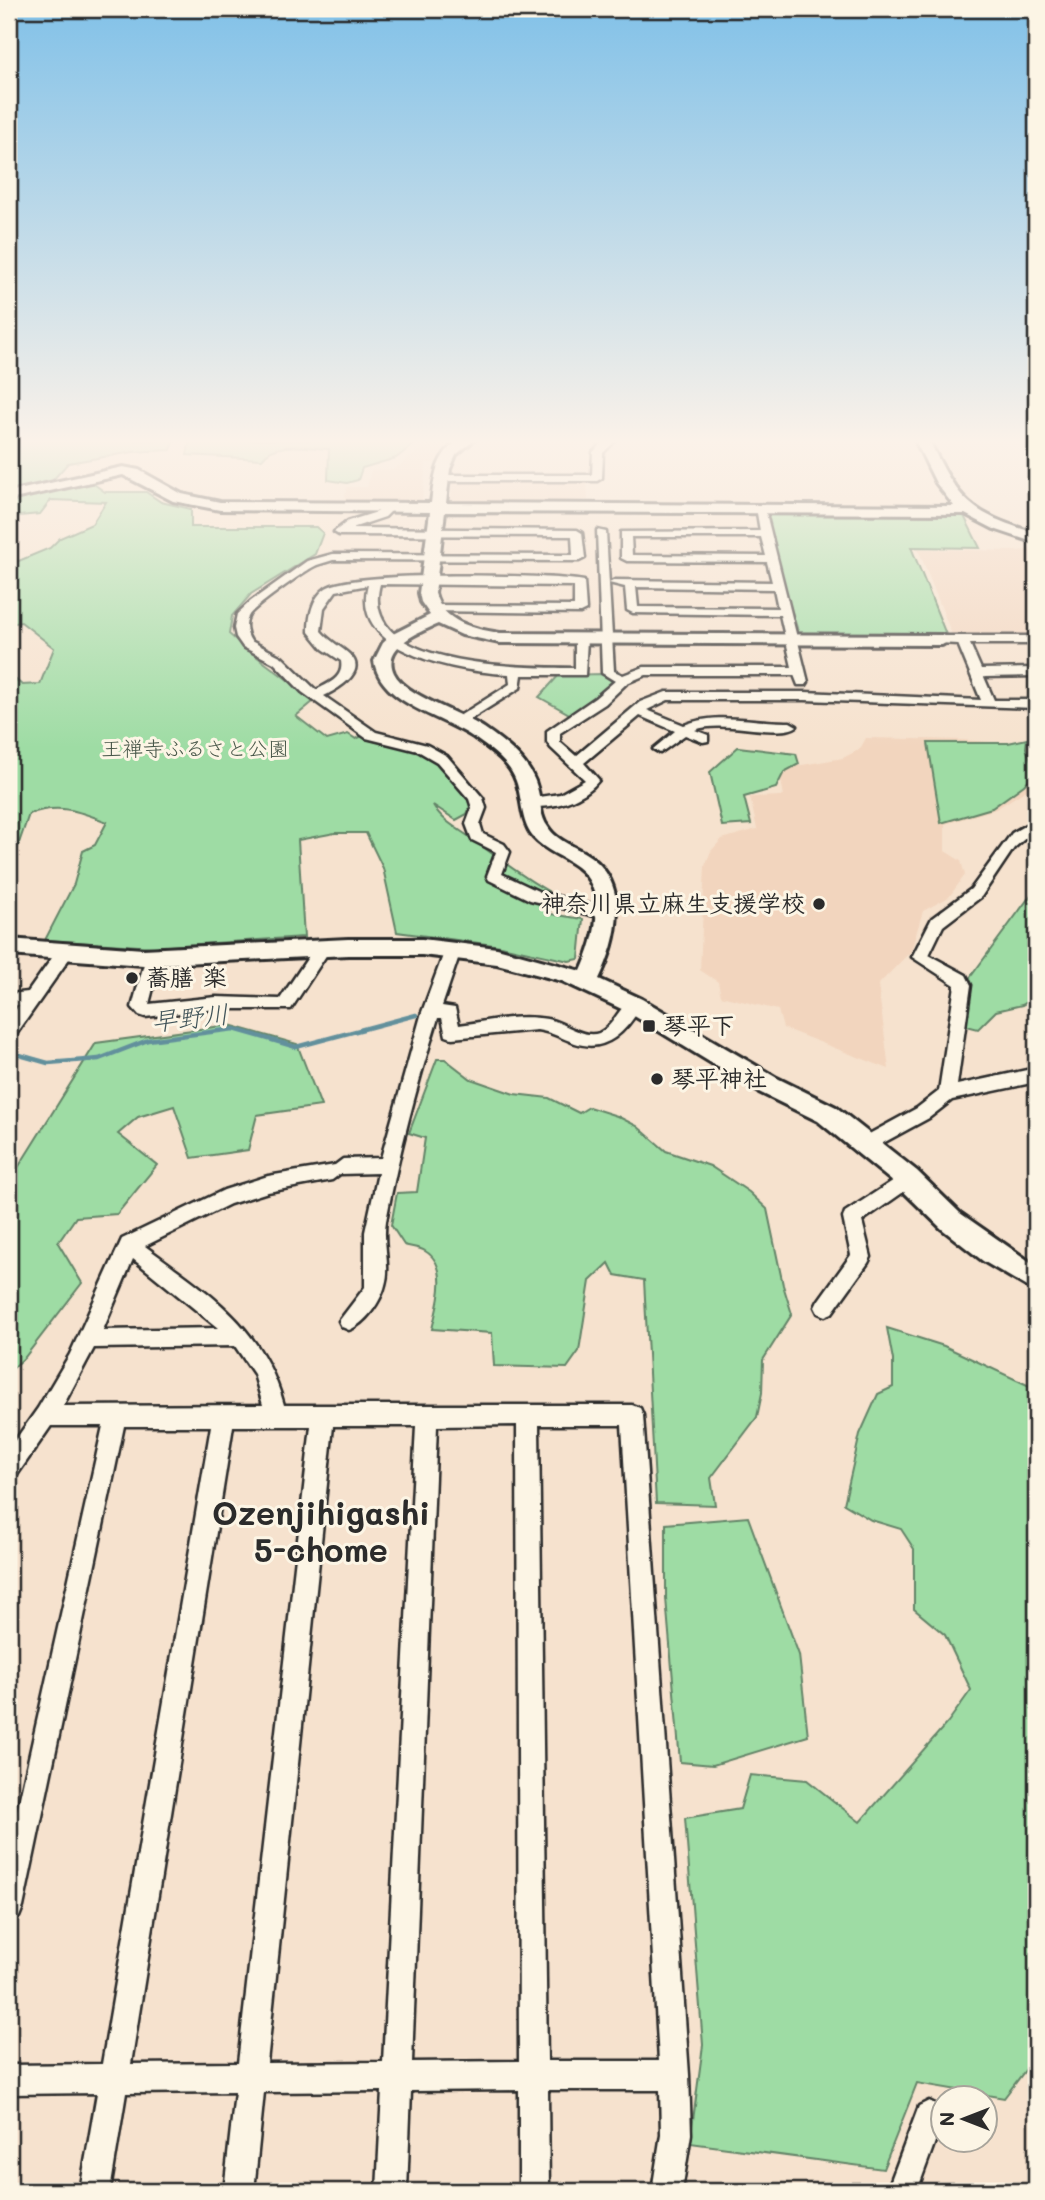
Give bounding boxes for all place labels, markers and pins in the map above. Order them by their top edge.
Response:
place label: 神奈川県立麻生支援学校 [541,887,805,918]
marker: 神奈川県立麻生支援学校 [811,896,827,912]
place label: 蕎膳 楽 [146,961,227,992]
marker: 蕎膳 楽 [124,970,140,986]
place label: 琴平下 [663,1009,735,1040]
marker: 琴平下 [641,1018,657,1034]
place label: 琴平神社 [671,1062,767,1093]
marker: 琴平神社 [649,1071,665,1087]

